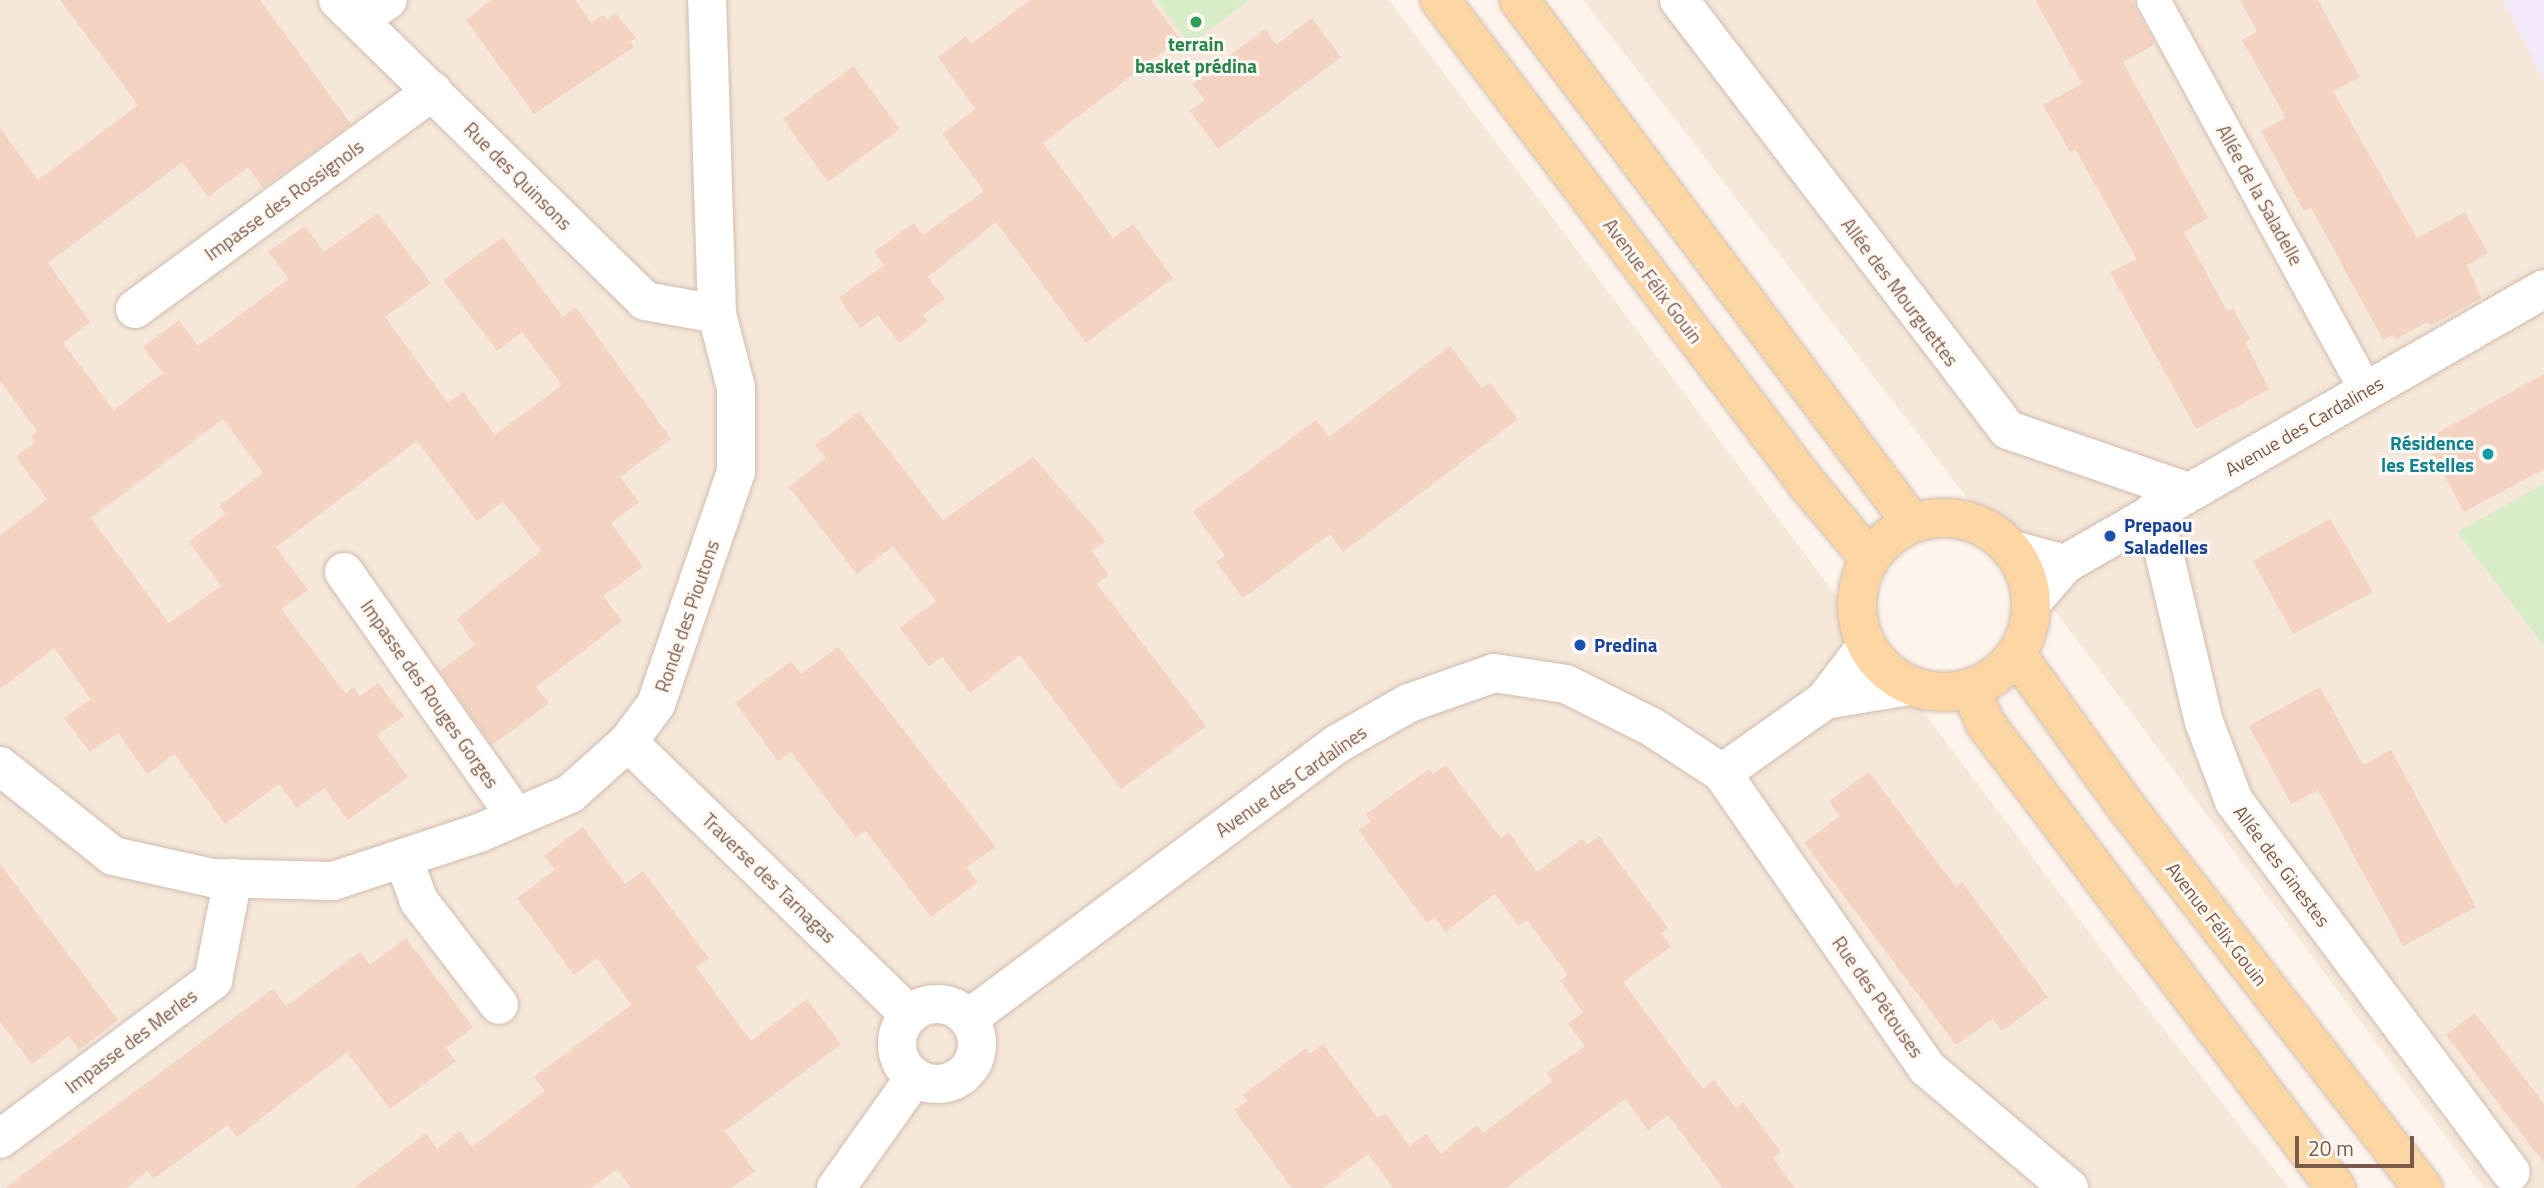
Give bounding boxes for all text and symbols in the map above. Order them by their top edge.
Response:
marker: terrain basket prédina [1188,14,1204,30]
place label: terrain basket prédina [1135,33,1257,77]
street label: Rue des Quinsons [459,117,577,235]
street label: Allée de la Saladelle [2212,121,2308,269]
street label: Impasse des Rossignols [200,135,368,265]
street label: Allée des Mourguettes [1837,213,1963,371]
street label: Avenue Félix Gouin [1599,214,1707,348]
street label: Avenue des Cardalines [2221,371,2387,481]
place label: Résidence les Estelles [2381,432,2474,476]
marker: Résidence les Estelles [2480,446,2496,462]
place label: Prepaou Saladelles [2124,514,2208,558]
marker: Prepaou Saladelles [2102,528,2118,544]
street label: Ronde des Pioutons [650,537,724,695]
street label: Impasse des Rouges Gorges [356,595,504,793]
place label: Predina [1594,634,1657,656]
marker: Predina [1572,637,1588,653]
street label: Avenue des Cardalines [1211,720,1371,842]
street label: Allée des Ginestes [2229,801,2335,931]
street label: Traverse des Tarnagas [697,808,841,948]
street label: Avenue Félix Gouin [2162,858,2272,990]
street label: Rue des Pétouses [1828,932,1928,1062]
street label: Impasse des Merles [61,984,201,1098]
scale bar [2299,1122,2418,1166]
text: 20 m [2308,1132,2354,1164]

